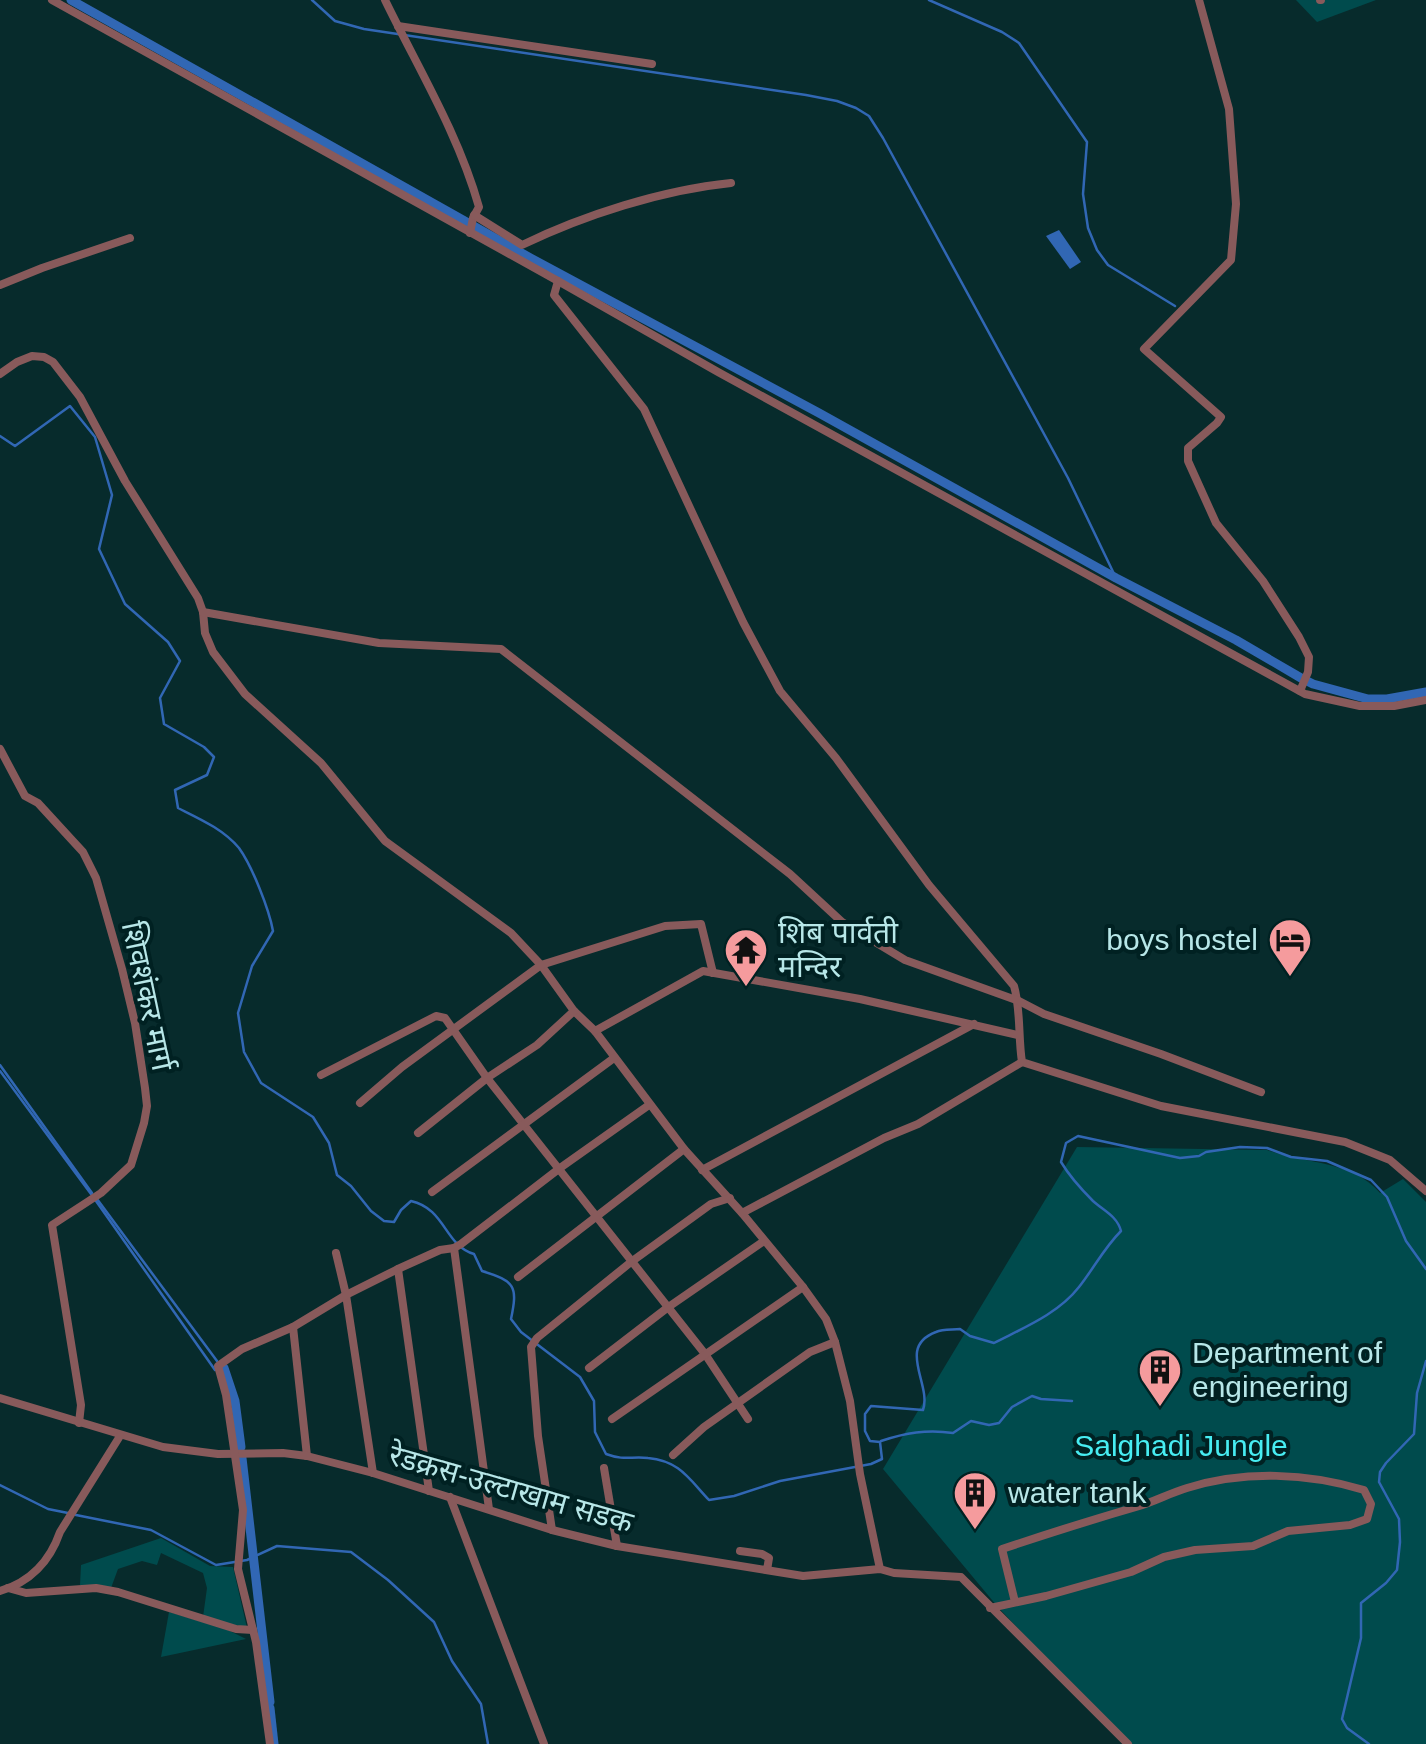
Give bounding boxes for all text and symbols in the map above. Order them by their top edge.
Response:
place label: शिब पार्वती मन्दिर [778,916,899,983]
hotel icon: boys hostel [1267,917,1313,978]
street label: शिवशंकर मार्ग [116,918,180,1075]
place label: boys hostel [1106,923,1258,956]
temple icon: शिब पार्वती मन्दिर [723,927,769,988]
place label: Department of engineering [1192,1336,1383,1403]
building icon: Department of engineering [1137,1347,1183,1408]
park label: Salghadi Jungle [1074,1429,1288,1462]
street label: रेडक्रस-उल्टाखाम सडक [384,1437,638,1539]
building icon: water tank [952,1470,998,1531]
place label: water tank [1007,1476,1147,1509]

